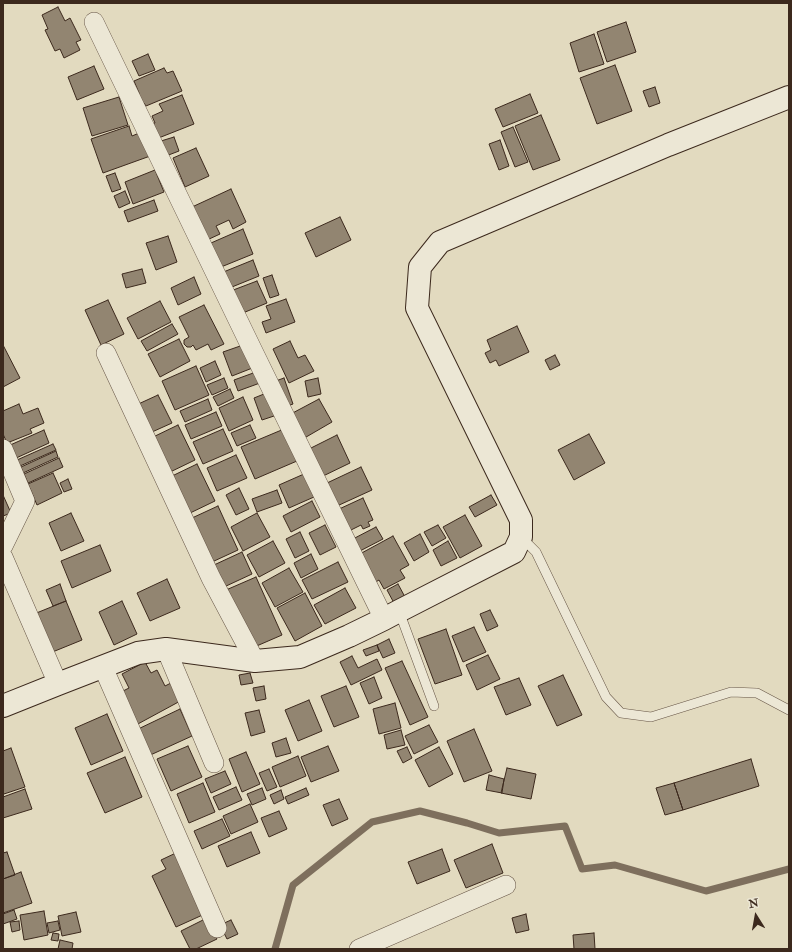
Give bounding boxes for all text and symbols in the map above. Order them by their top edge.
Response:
north arrow [736,896,776,936]
text: N [748,896,760,911]

